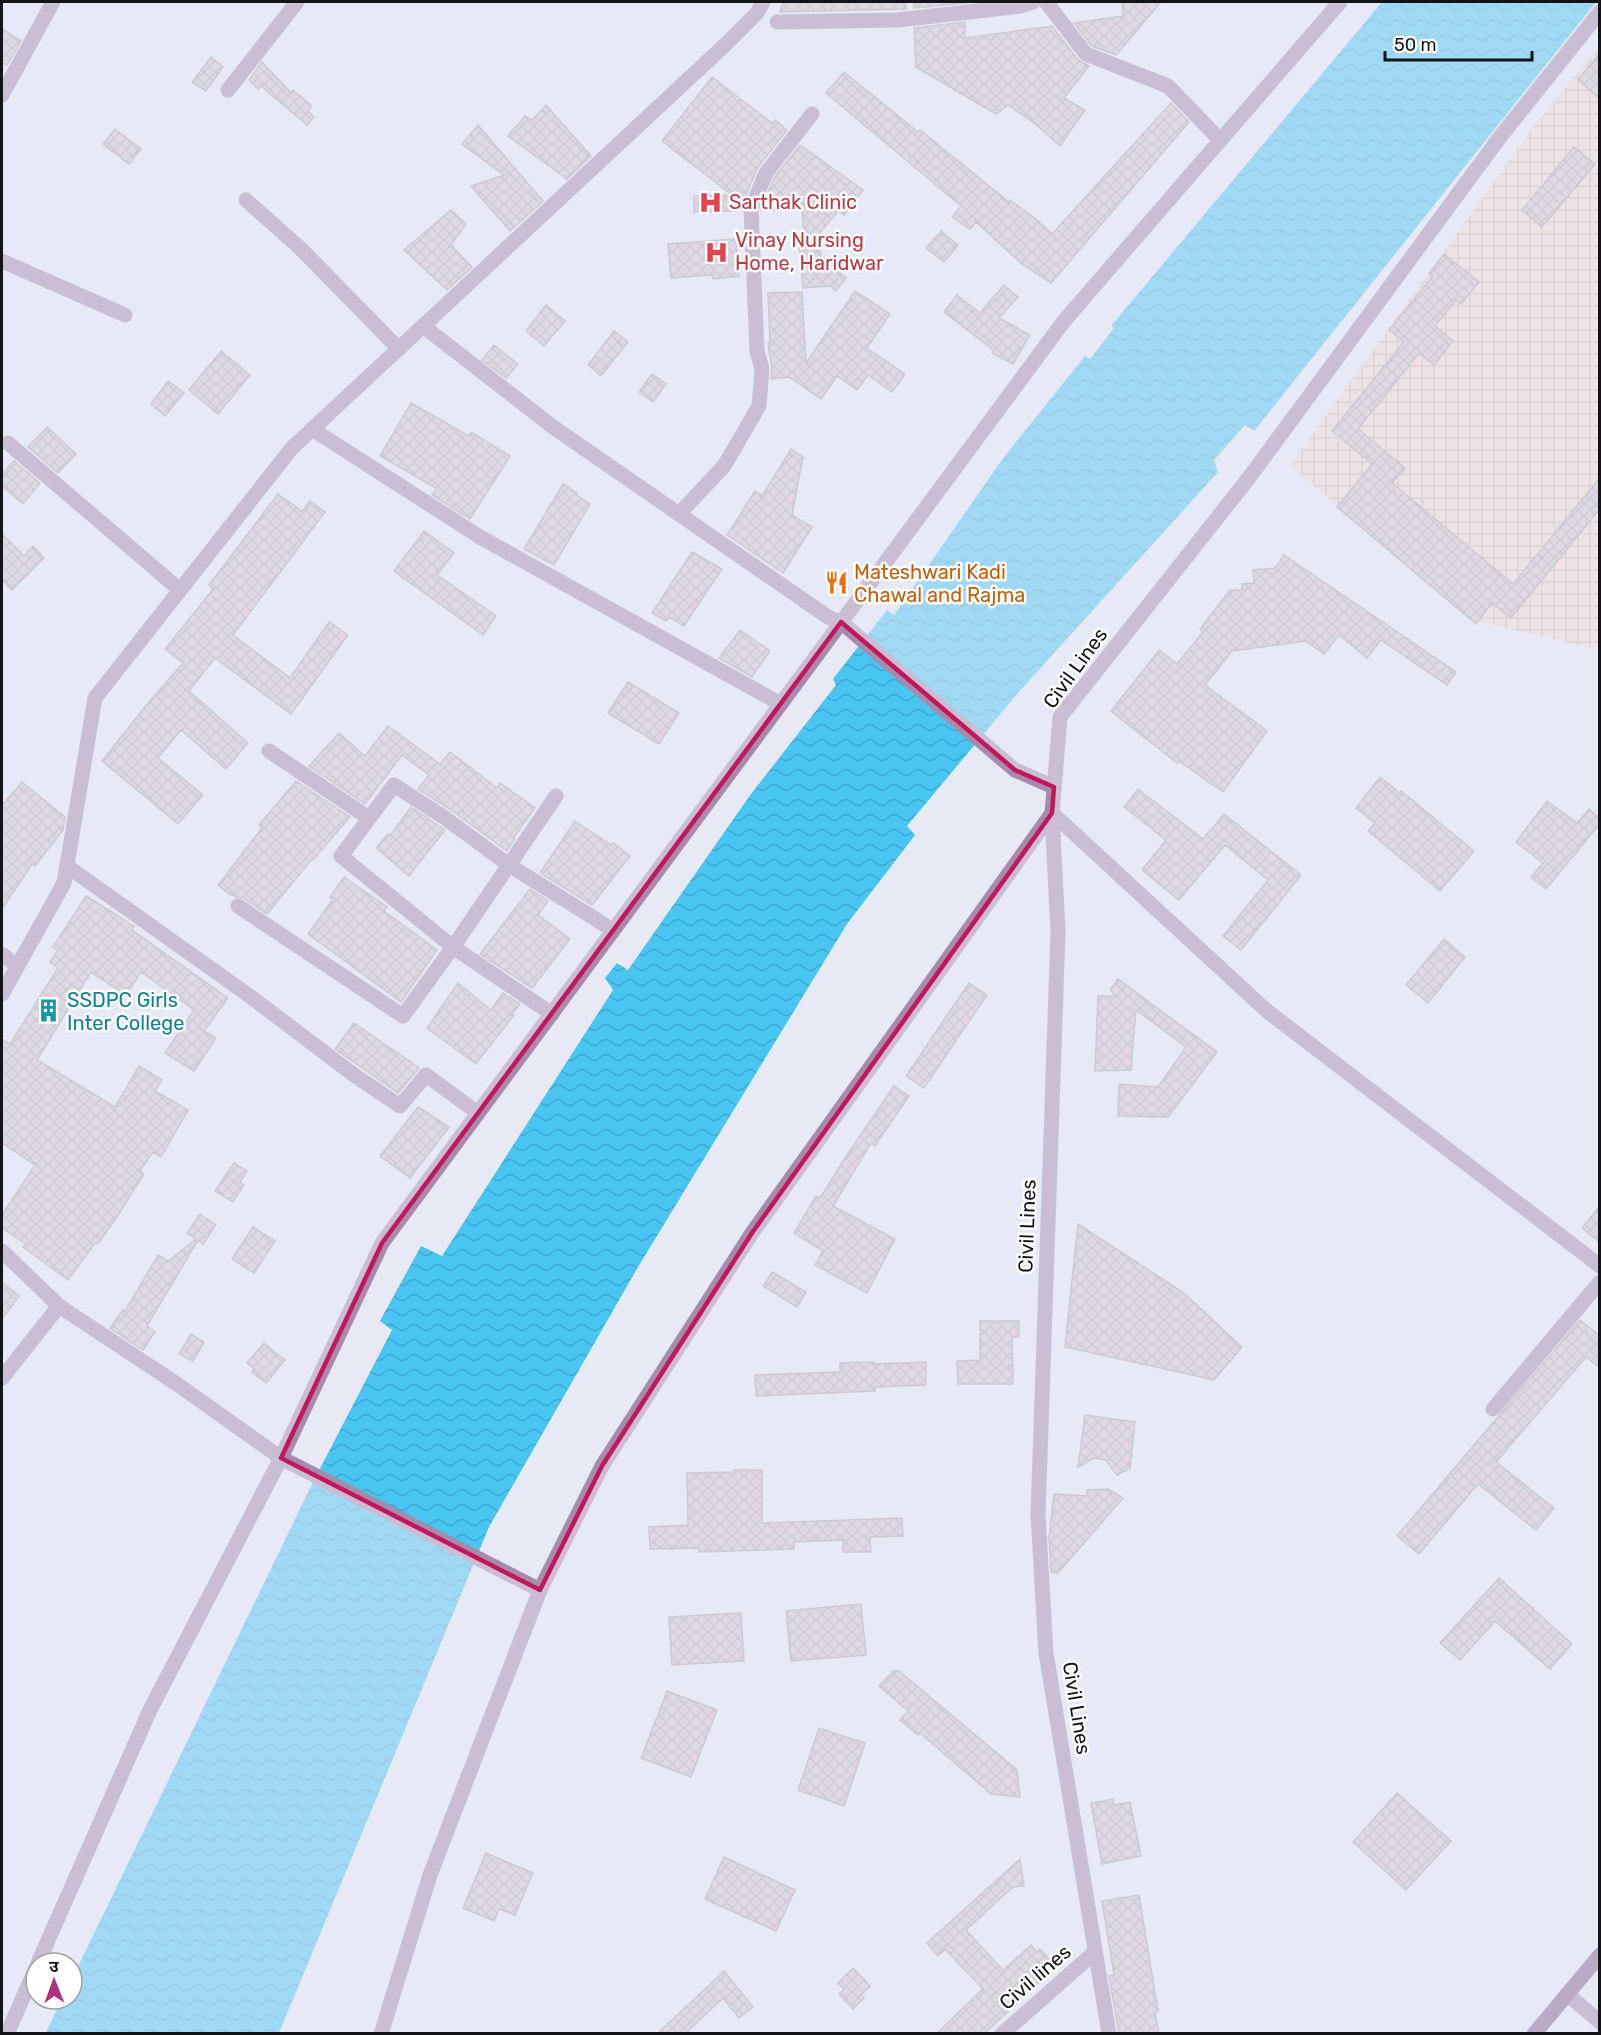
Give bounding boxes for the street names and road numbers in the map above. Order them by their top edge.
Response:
street label: Civil Lines [1038,623,1112,713]
street label: Civil Lines [1013,1179,1041,1273]
street label: Civil Lines [1058,1660,1096,1756]
street label: Civil lines [994,1939,1076,2015]

